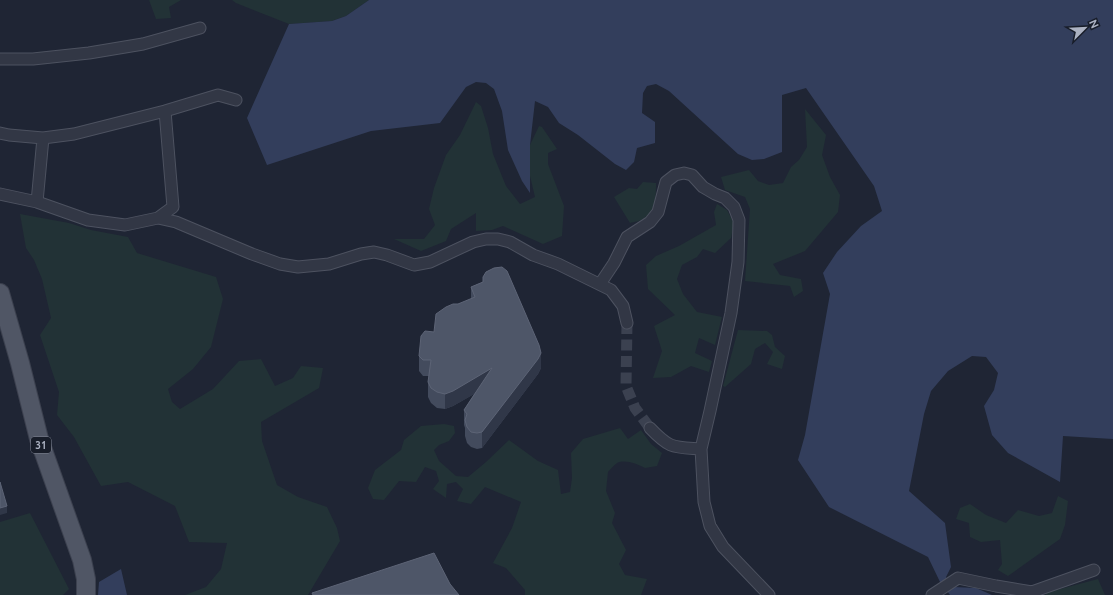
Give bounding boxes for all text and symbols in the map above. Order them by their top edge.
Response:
north arrow [1065,8,1105,48]
text: N [1087,18,1101,30]
road number: 31 [31,437,51,453]

